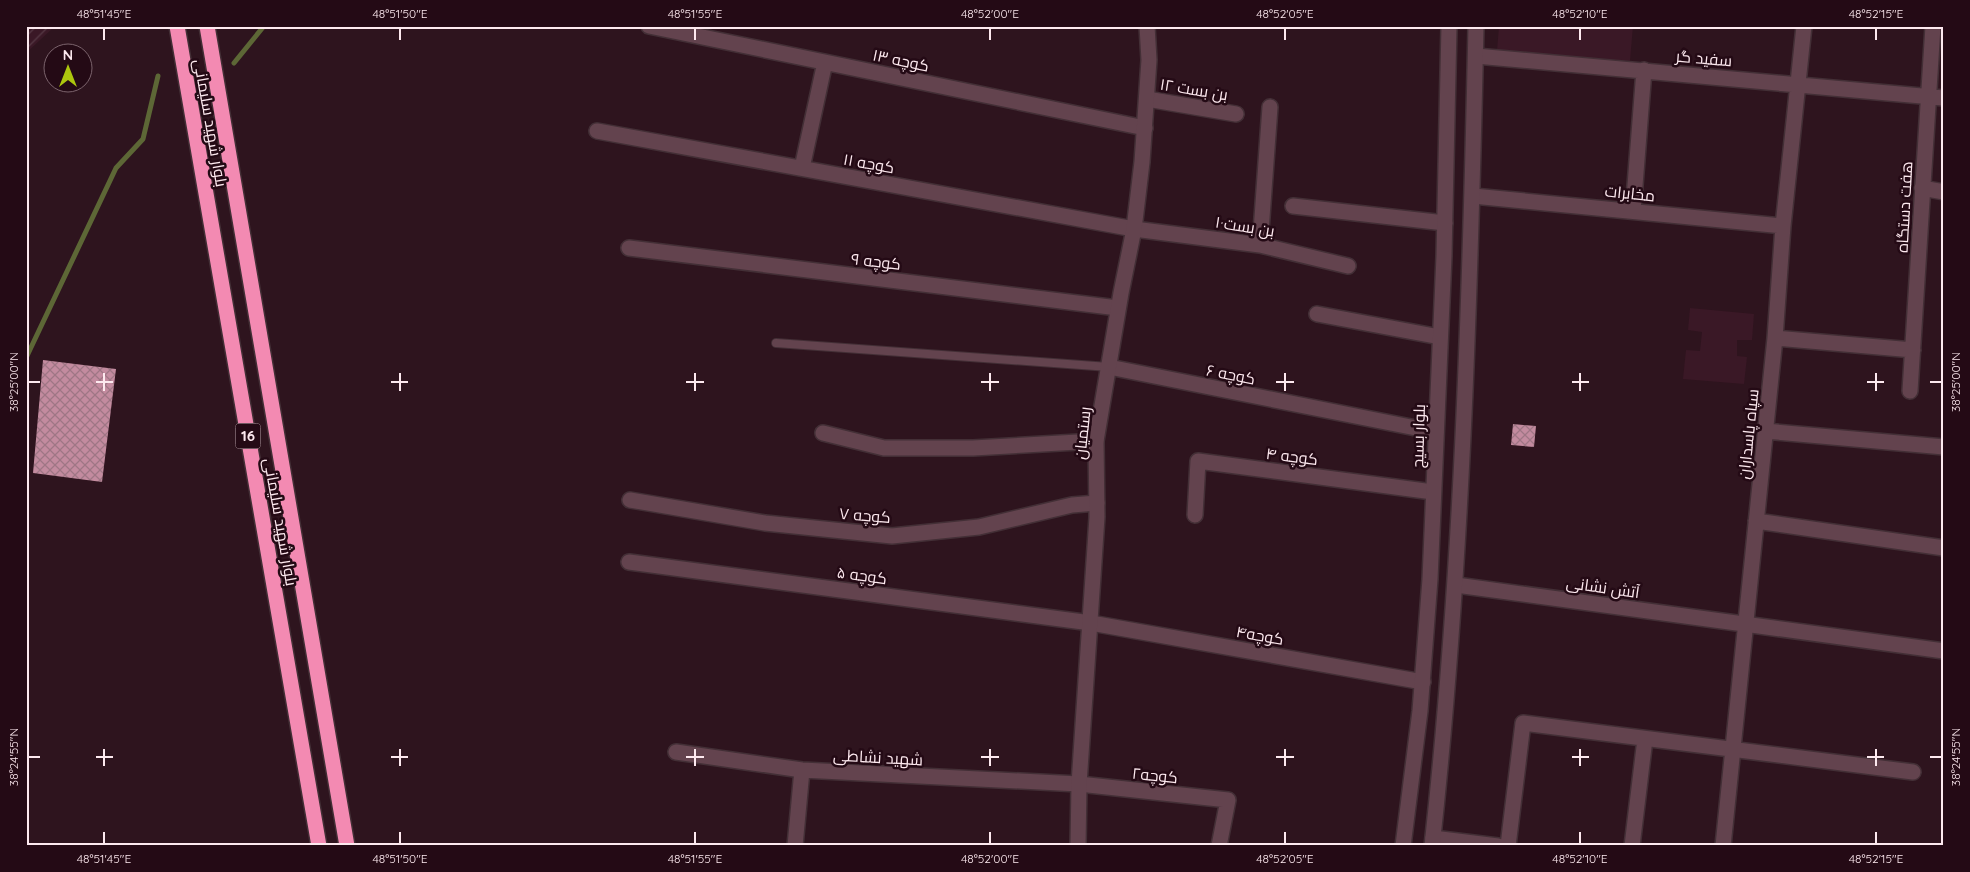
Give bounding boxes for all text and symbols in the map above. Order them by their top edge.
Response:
text: 48°51'45"E [77,6,131,21]
text: 48°51'50"E [372,6,428,21]
text: 48°51'55"E [668,6,722,21]
text: 48°52'00"E [961,6,1019,21]
text: 48°52'05"E [1256,6,1314,21]
text: 48°52'10"E [1552,6,1608,21]
text: 48°52'15"E [1849,6,1904,21]
north arrow [42,42,92,92]
street label: کوچه ۱۳ [870,44,931,78]
street label: سفید گر [1674,45,1733,70]
text: N [63,46,73,64]
street label: بلوار شهید سلیمانی [189,57,232,189]
street label: بن بست ۱۲ [1158,74,1229,105]
street label: کوچه ۱۱ [841,149,896,179]
street label: هفت دستگاه [1892,161,1916,253]
street label: مخابرات [1604,180,1656,206]
street label: بن بست۱۰ [1214,211,1276,242]
street label: کوچه ۹ [850,248,902,276]
text: 38°25'00"N [6,352,21,412]
text: 38°25'00"N [1948,352,1963,412]
street label: کوچه ۶ [1204,359,1257,390]
street label: سپاه پاسداران [1733,388,1765,480]
street label: بلوار بسیج [1407,404,1431,468]
street label: رستمیان [1069,406,1096,461]
road number: 16 [236,424,260,448]
street label: کوچه ۴ [1265,443,1319,471]
street label: بلوار شهید سلیمانی [259,456,302,588]
street label: کوچه ۷ [838,503,892,529]
street label: کوچه ۵ [835,562,888,590]
street label: آتش نشانی [1565,572,1642,603]
street label: کوچه۴ [1234,621,1285,651]
text: 38°24'55"N [6,728,21,786]
text: 38°24'55"N [1948,728,1963,786]
street label: شهید نشاطی [832,745,924,770]
street label: کوچه۲ [1131,763,1179,789]
text: 48°51'45"E [77,851,131,866]
text: 48°51'50"E [372,851,428,866]
text: 48°51'55"E [668,851,722,866]
text: 48°52'00"E [961,851,1019,866]
text: 48°52'05"E [1256,851,1314,866]
text: 48°52'10"E [1552,851,1608,866]
text: 48°52'15"E [1849,851,1904,866]

